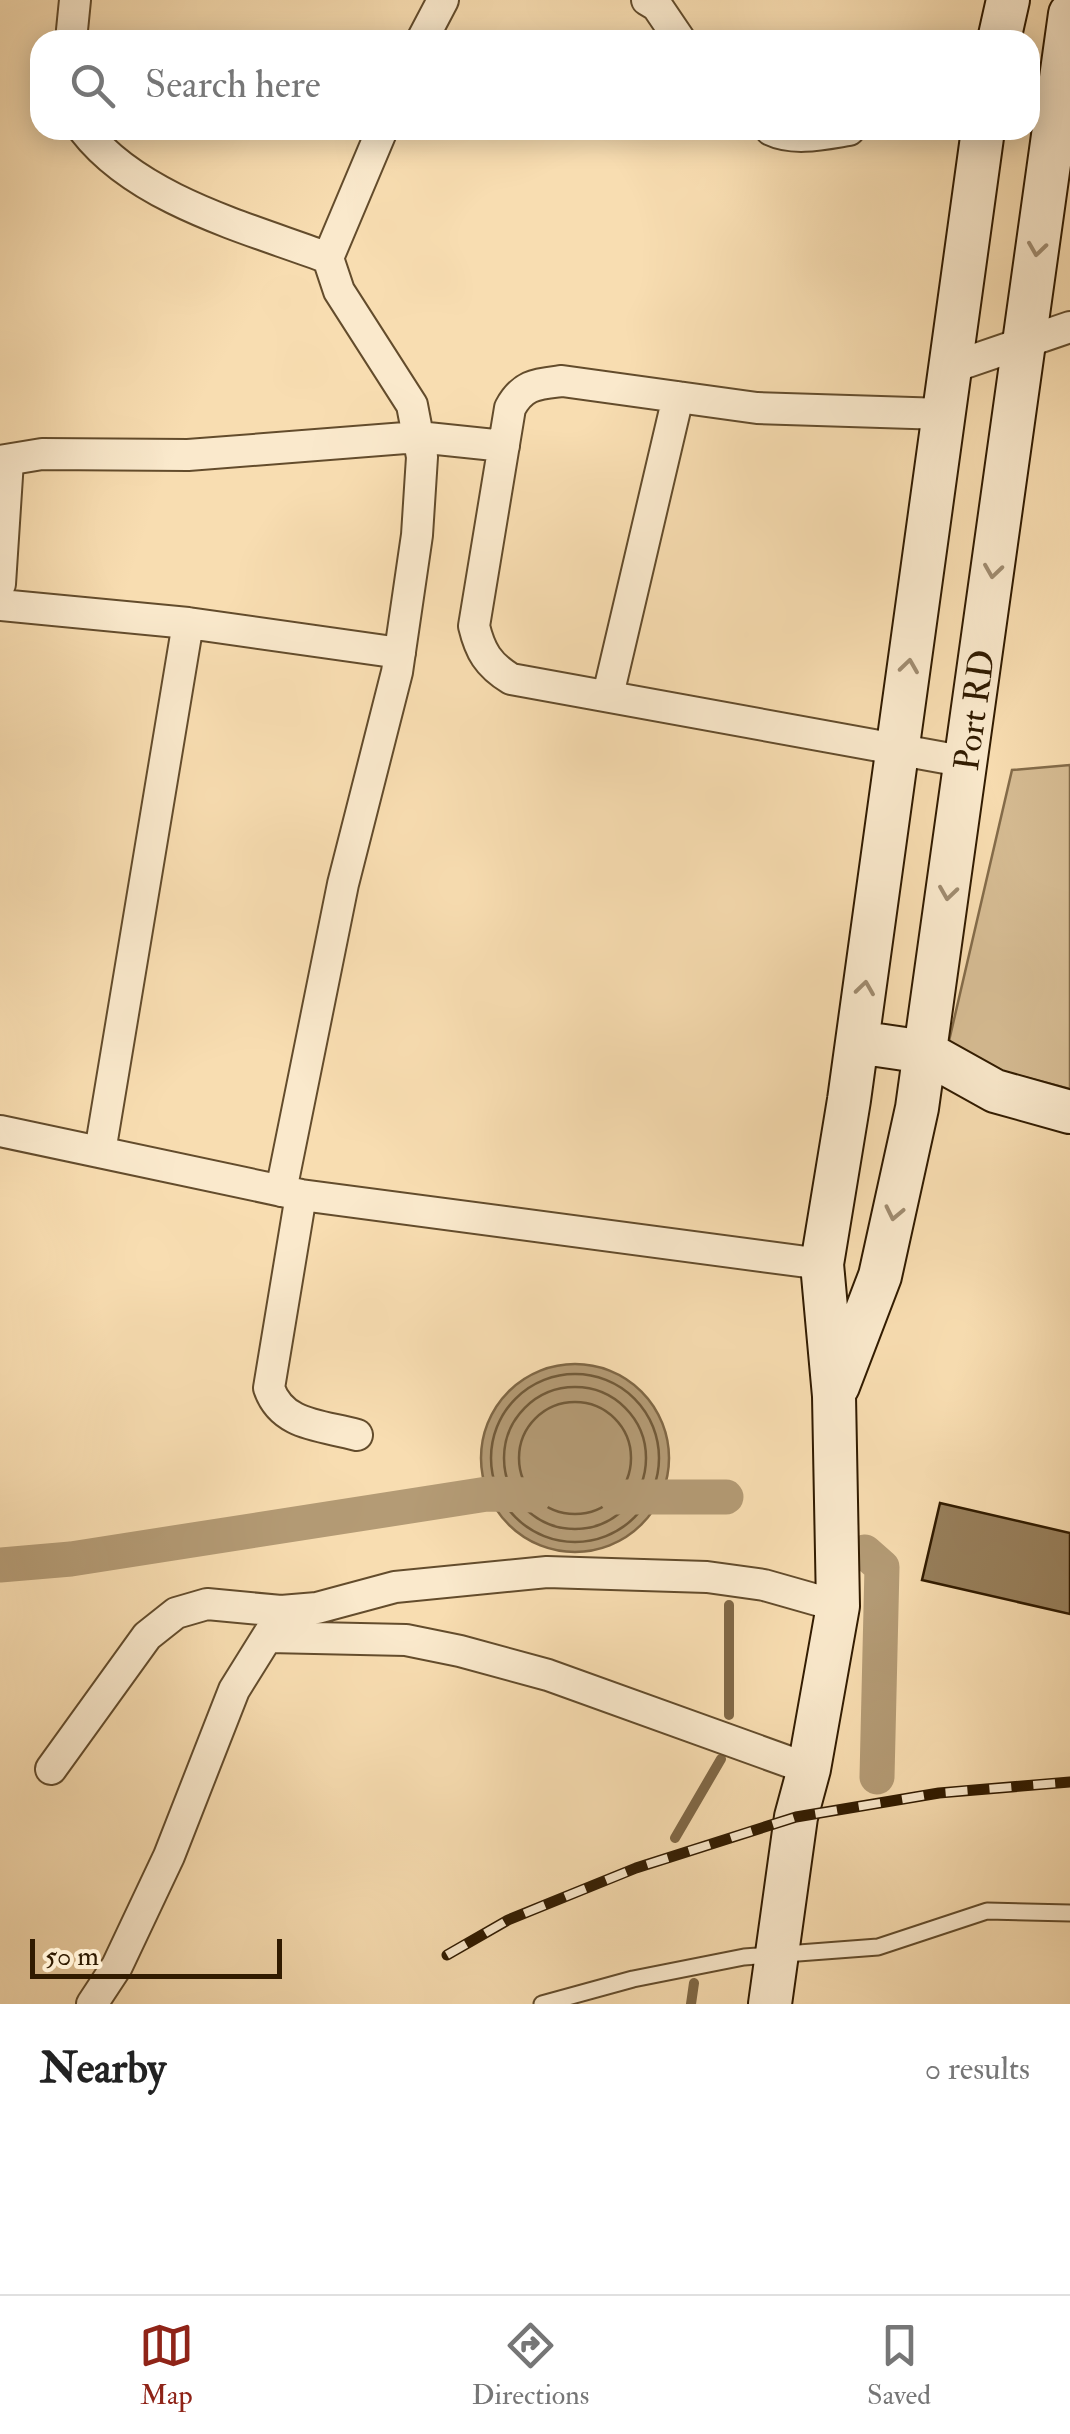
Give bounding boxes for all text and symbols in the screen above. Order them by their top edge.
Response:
search box [30,30,1040,140]
icon: search [65,58,120,113]
text: Search here [145,61,321,109]
one-way arrow [1027,241,1048,257]
one-way arrow [984,563,1005,580]
street label: Port RD [945,647,1005,773]
one-way arrow [898,658,919,674]
one-way arrow [938,885,959,901]
one-way arrow [853,979,874,996]
one-way arrow [884,1204,905,1221]
scale bar [30,1934,282,1978]
text: 50 m [45,1939,99,1974]
text: Nearby [40,2043,166,2095]
text: 0 results [925,2049,1030,2089]
tab: Map [139,2318,194,2413]
tab: Directions [472,2318,589,2413]
tab: Saved [867,2318,931,2413]

